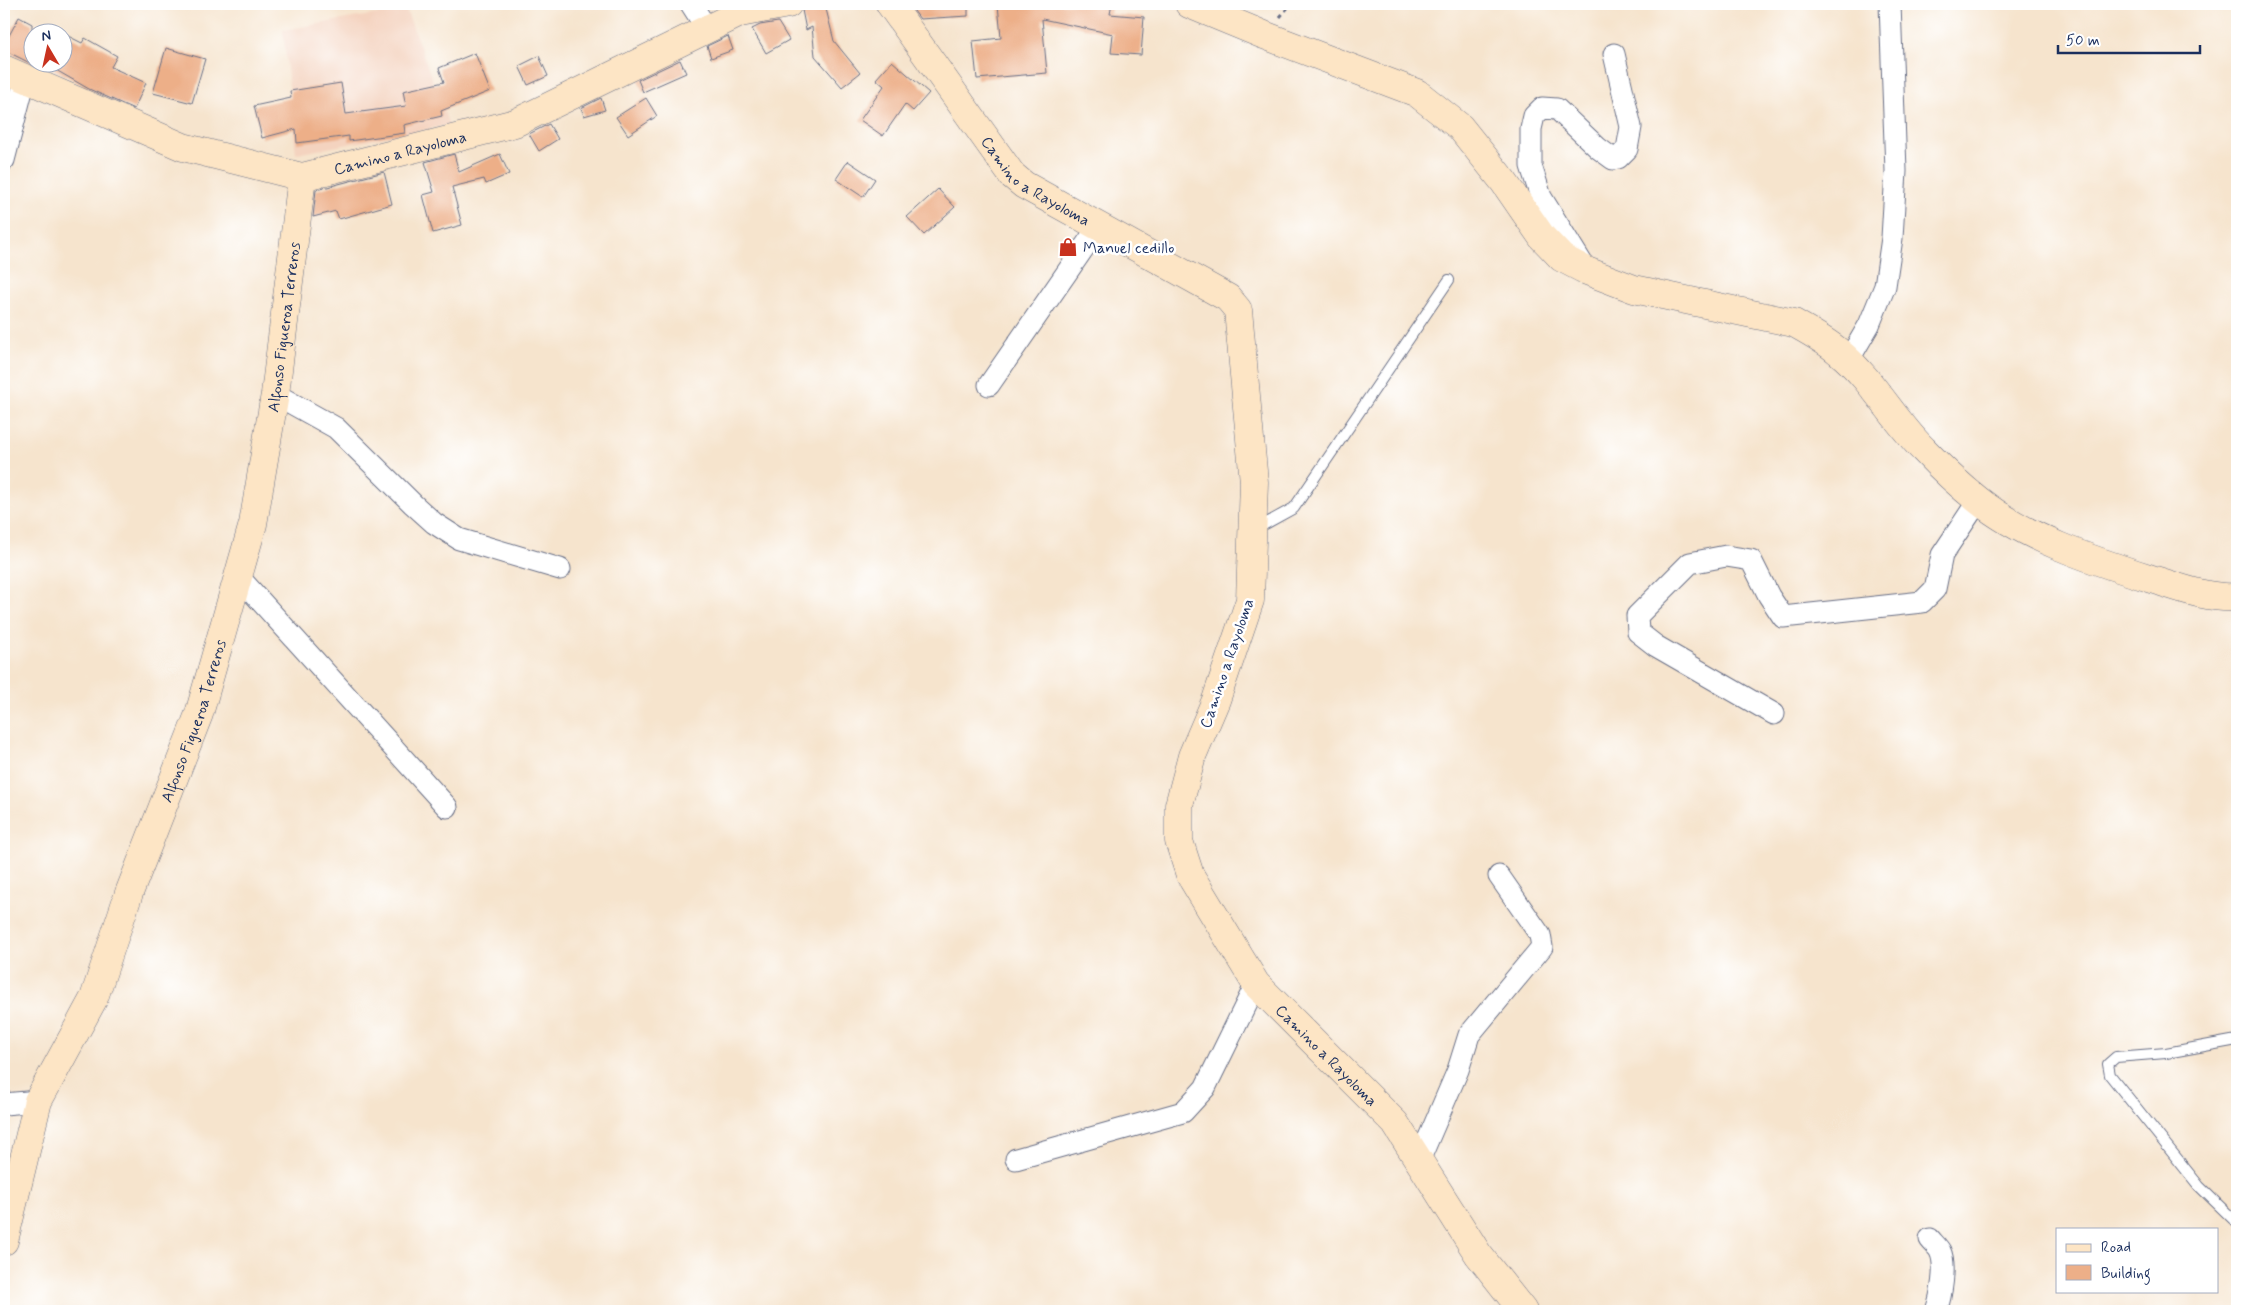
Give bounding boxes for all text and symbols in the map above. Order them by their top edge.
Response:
north arrow [22,22,72,72]
scale bar [2058,22,2201,54]
text: N [40,27,52,46]
text: 50 m [2066,31,2100,51]
street label: Camino a Rayoloma [332,127,469,181]
street label: Camino a Rayoloma [976,132,1093,232]
shop icon: Manuel cedillo [1057,236,1079,258]
place label: Manuel cedillo [1083,238,1174,259]
street label: Alfonso Figueroa Terreros [263,241,306,414]
street label: Camino a Rayoloma [1195,596,1260,731]
street label: Alfonso Figueroa Terreros [156,637,232,806]
street label: Camino a Rayoloma [1270,1000,1381,1112]
legend [2056,1228,2218,1292]
text: Road [2101,1238,2131,1258]
text: Building [2101,1264,2151,1285]

